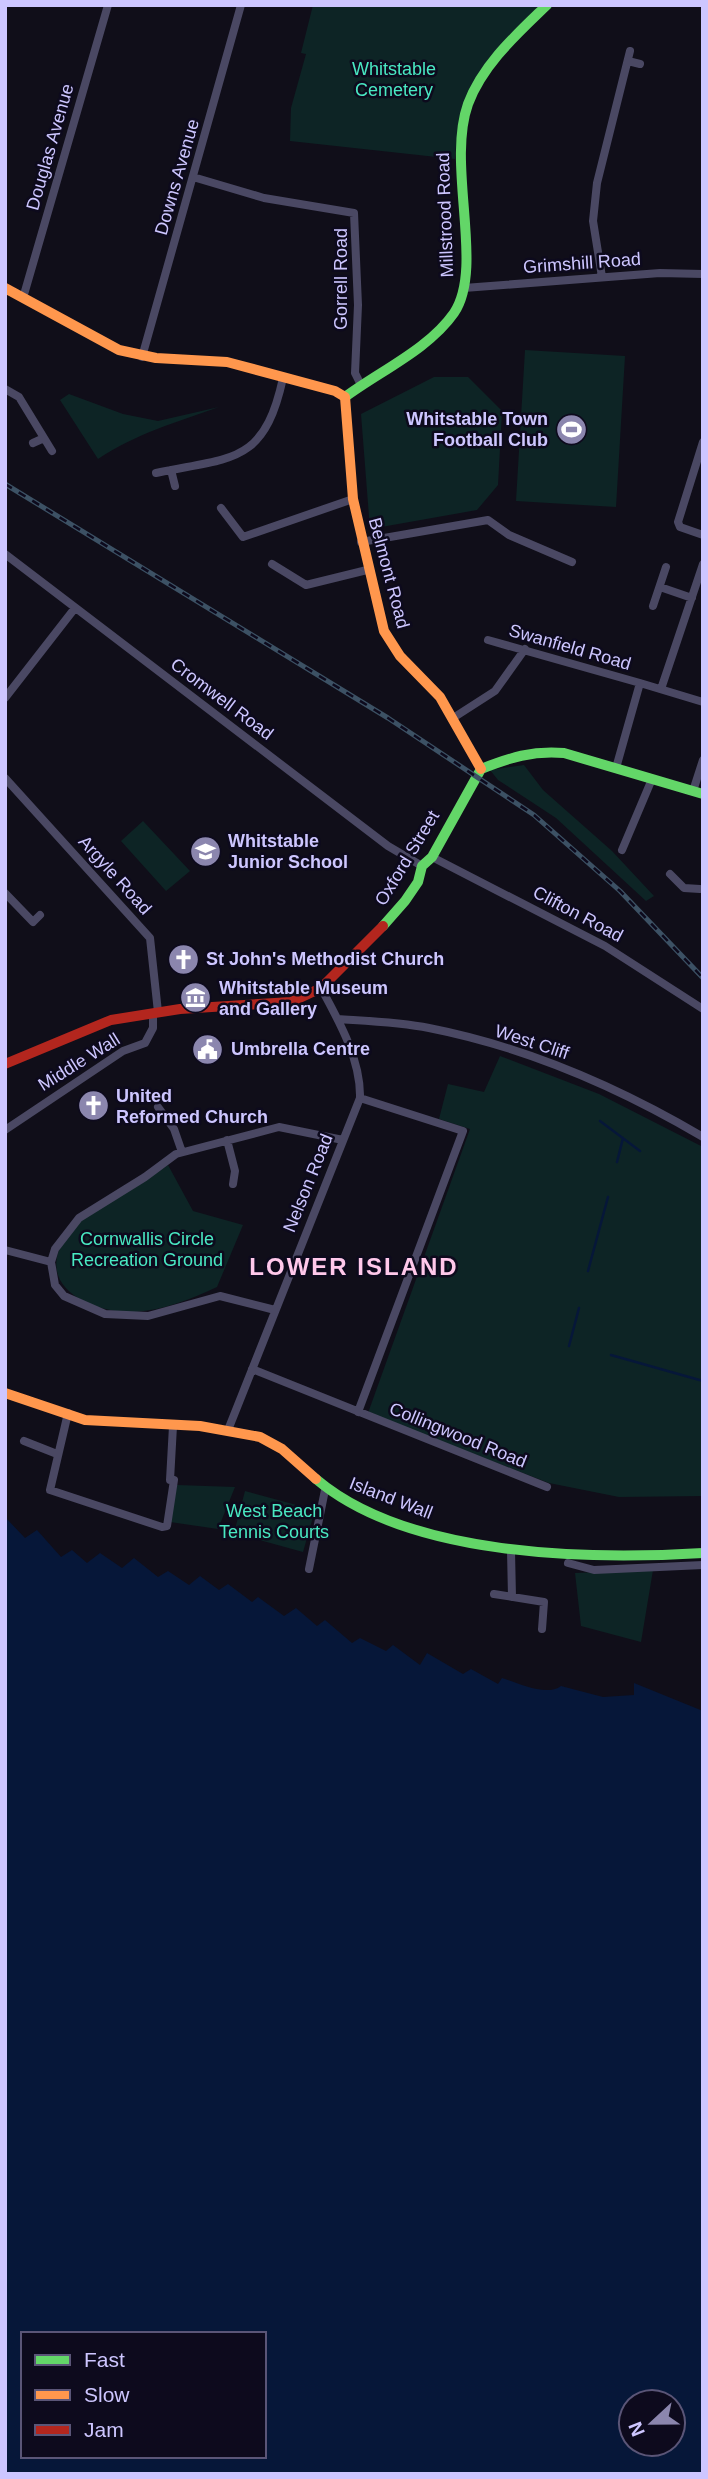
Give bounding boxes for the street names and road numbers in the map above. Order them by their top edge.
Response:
street label: Douglas Avenue [22,81,78,213]
street label: Downs Avenue [151,117,203,237]
street label: Millstrood Road [433,152,457,278]
street label: Gorrell Road [331,228,351,330]
street label: Grimshill Road [522,249,642,277]
street label: Belmont Road [365,515,413,631]
street label: Swanfield Road [507,620,633,674]
street label: Cromwell Road [167,654,277,744]
street label: Oxford Street [371,807,443,909]
street label: Argyle Road [74,831,156,919]
street label: Clifton Road [530,882,626,946]
street label: West Cliff [493,1021,572,1064]
street label: Middle Wall [35,1029,123,1095]
street label: Nelson Road [279,1131,337,1235]
street label: Collingwood Road [387,1398,529,1472]
street label: Island Wall [347,1473,435,1523]

